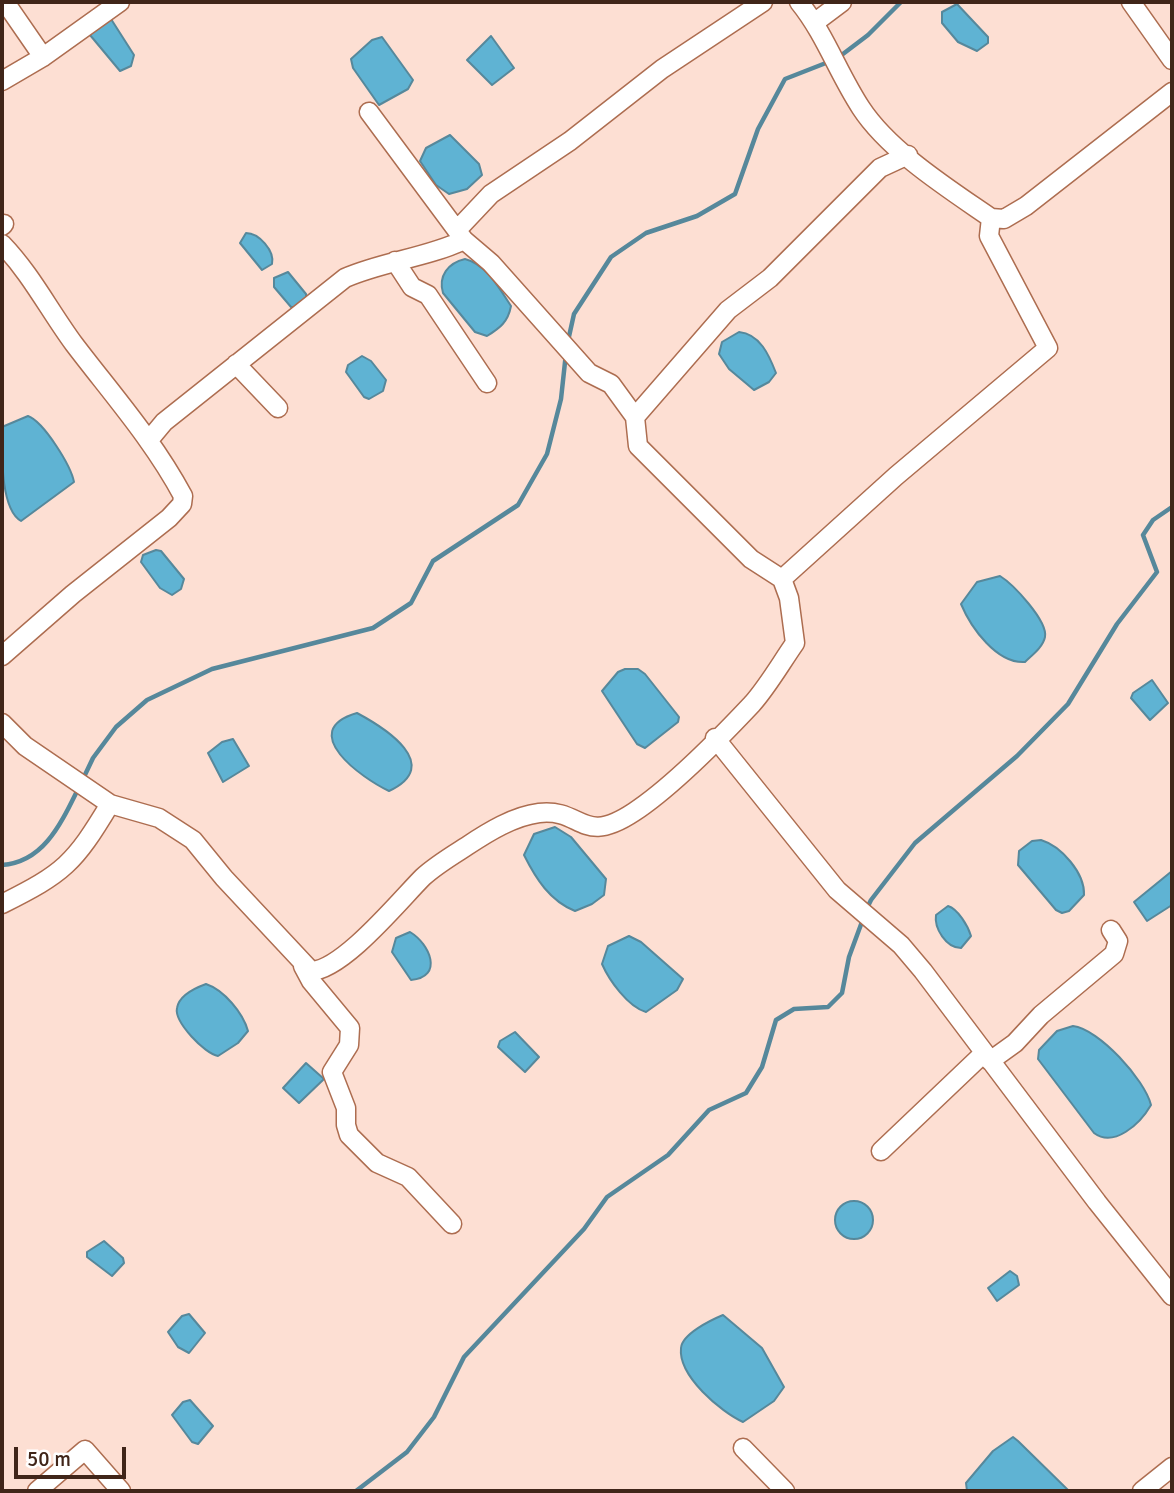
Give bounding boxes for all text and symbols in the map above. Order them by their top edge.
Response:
scale bar [18,1434,130,1478]
text: 50 m [27,1446,71,1472]

